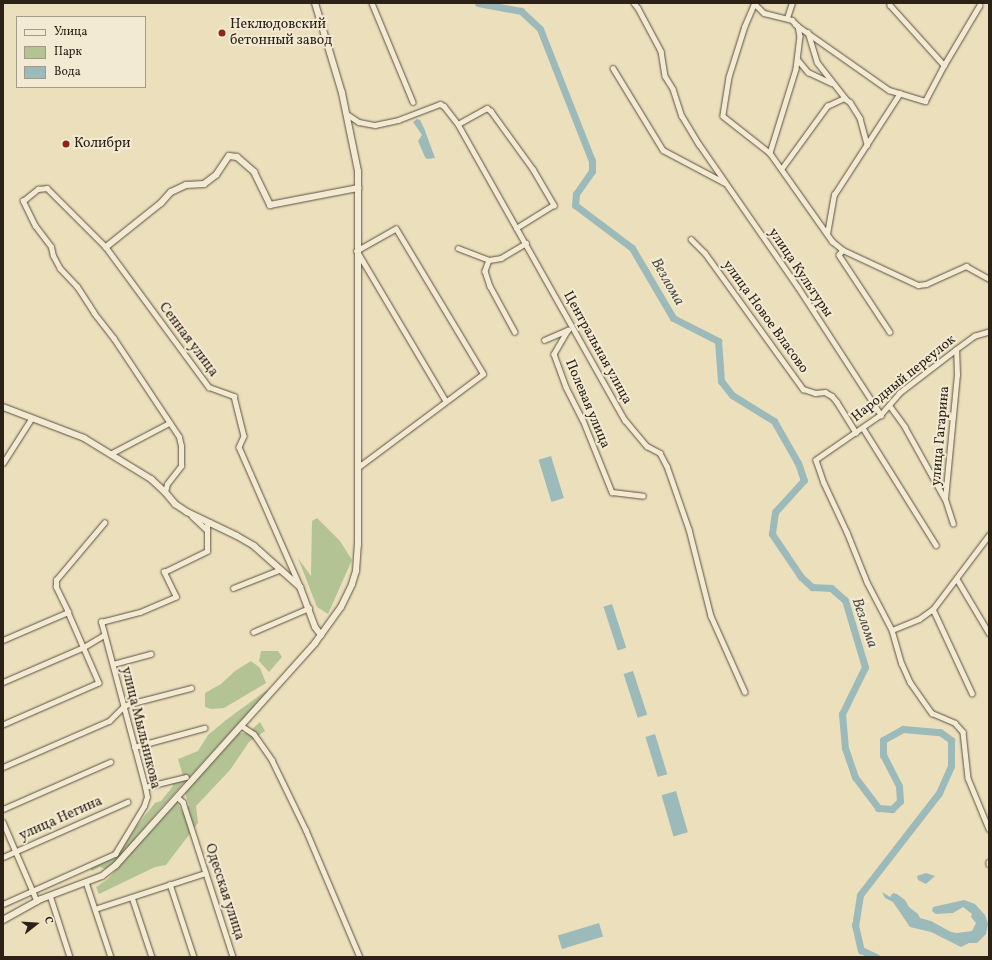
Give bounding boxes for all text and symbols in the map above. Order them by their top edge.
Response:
legend [16,16,146,88]
place label: Неклюдовский бетонный завод [230,17,332,50]
text: Улица [54,24,87,40]
marker: Неклюдовский бетонный завод [217,28,227,38]
text: Парк [54,44,82,60]
text: Вода [54,64,81,80]
place label: Колибри [74,136,131,152]
marker: Колибри [61,139,71,149]
street label: улица Культуры [764,225,836,321]
water label: Везлома [646,255,688,309]
street label: улица Новое Власово [718,257,812,377]
street label: Центральная улица [559,288,635,408]
street label: Сенная улица [155,299,221,381]
street label: Народный переулок [848,332,960,426]
street label: Полевая улица [561,357,613,451]
street label: улица Гагарина [928,385,954,487]
water label: Везлома [847,596,881,650]
street label: улица Мыльникова [117,665,163,791]
street label: улица Негина [17,793,105,845]
street label: Одесская улица [200,841,248,943]
north arrow [16,904,56,944]
text: С [40,915,56,926]

